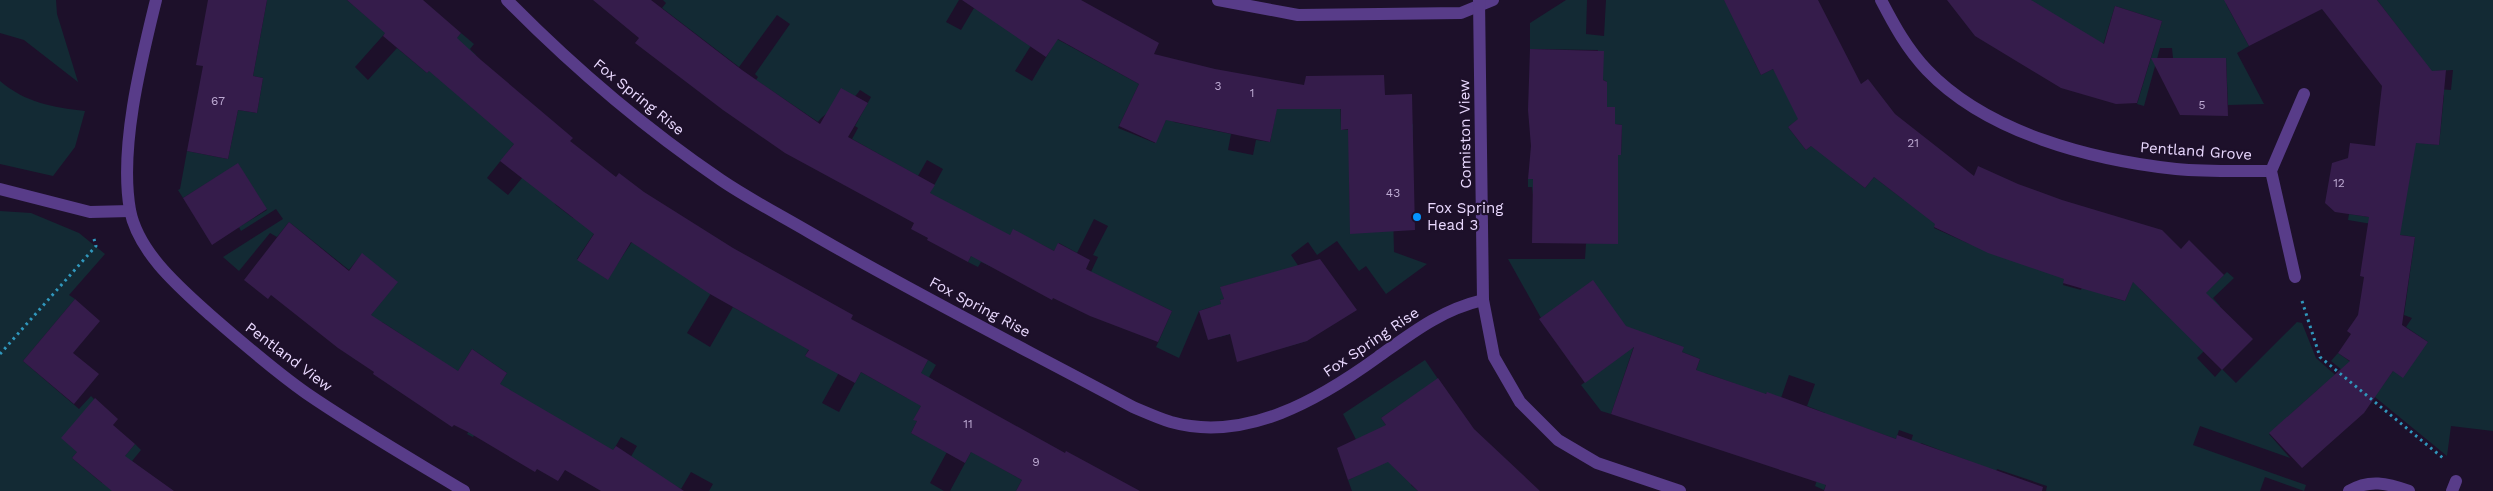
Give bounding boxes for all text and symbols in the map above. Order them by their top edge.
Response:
street label: Fox Spring Rise [590,55,688,139]
house number: 3 [1215,79,1222,93]
street label: Comiston View [1455,79,1475,189]
house number: 1 [1250,86,1254,100]
house number: 67 [211,94,225,108]
house number: 5 [2199,98,2206,112]
house number: 21 [1907,136,1919,150]
street label: Pentland Grove [2139,138,2253,164]
house number: 12 [2333,176,2345,190]
house number: 43 [1386,186,1400,200]
place label: Fox Spring Head 3 [1427,199,1503,234]
marker: Fox Spring Head 3 [1411,211,1423,223]
street label: Fox Spring Rise [926,273,1034,341]
street label: Fox Spring Rise [1320,303,1422,381]
street label: Pentland View [242,318,336,396]
house number: 11 [963,417,973,431]
house number: 9 [1032,455,1040,469]

